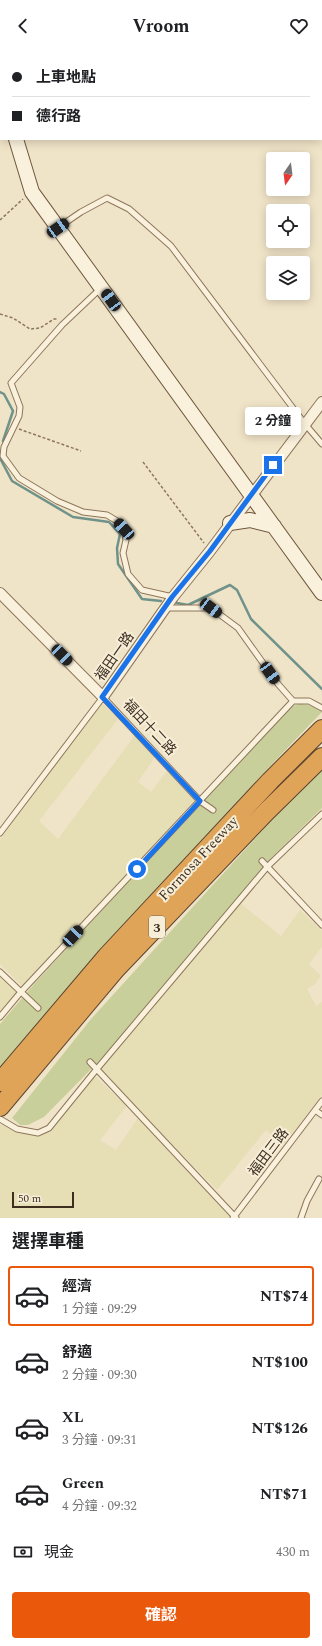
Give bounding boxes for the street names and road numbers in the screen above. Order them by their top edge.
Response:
street label: 福田一路 [90,627,139,685]
street label: 福田十二路 [118,695,181,760]
street label: Formosa Freeway [154,811,244,905]
road number: 3 [149,916,165,938]
street label: 福田三路 [243,1124,294,1181]

